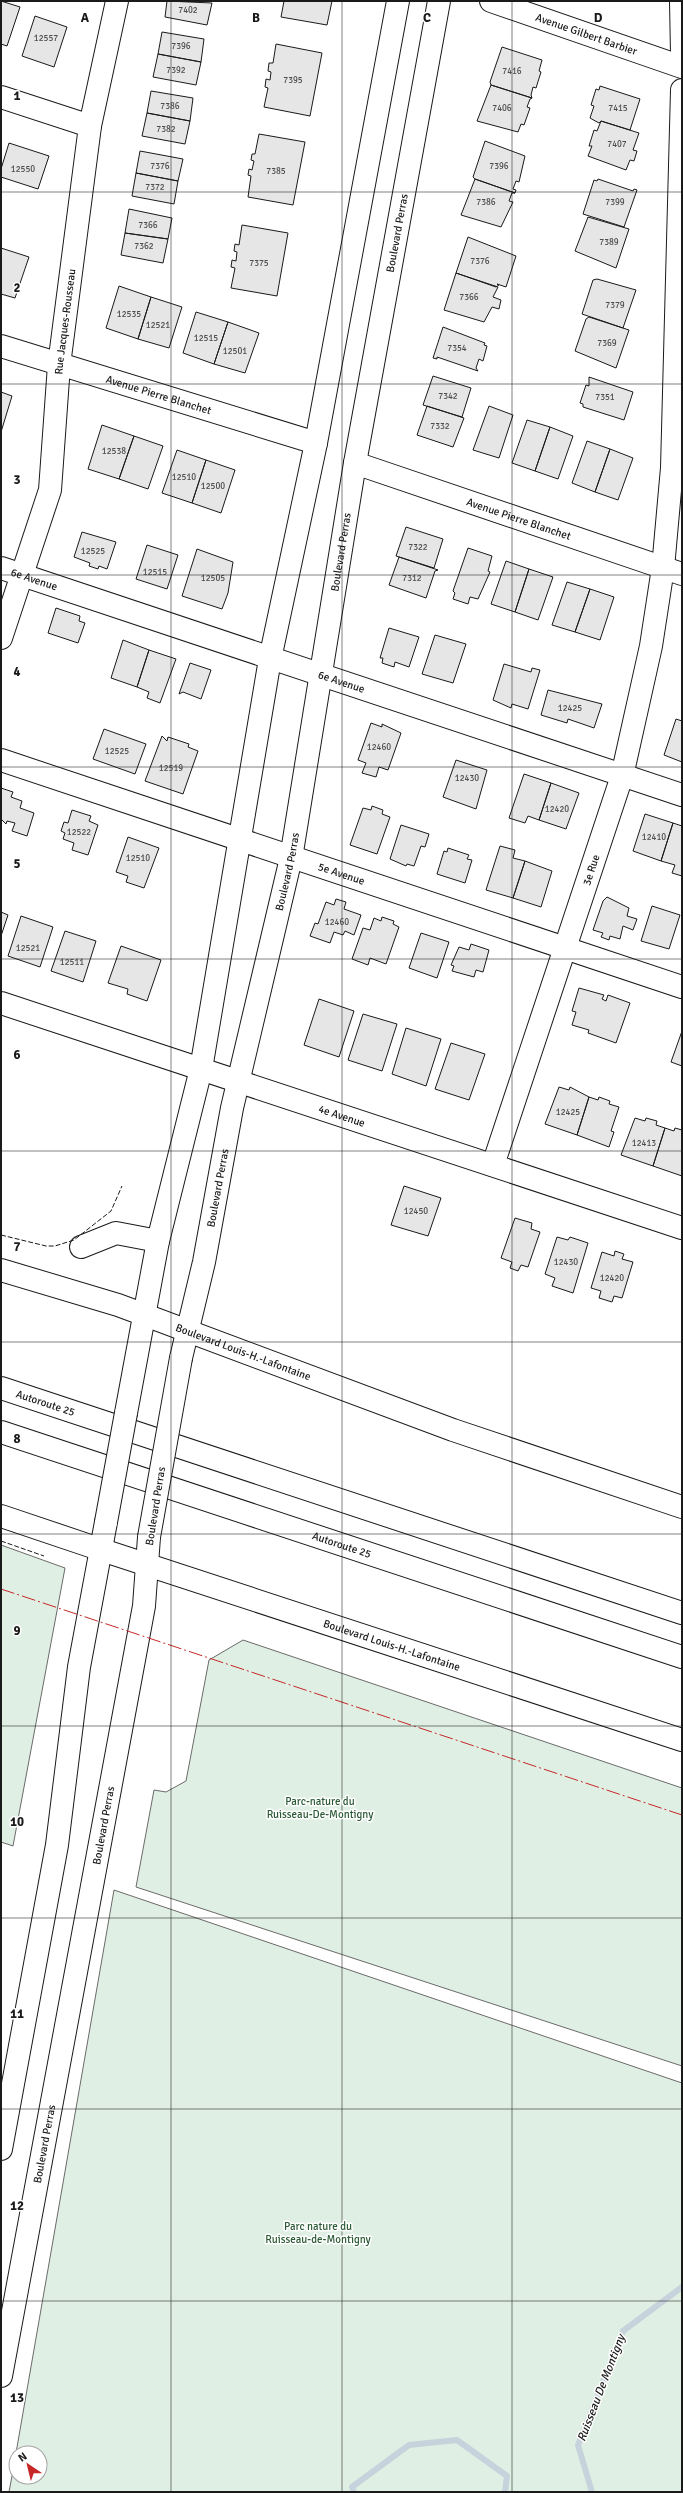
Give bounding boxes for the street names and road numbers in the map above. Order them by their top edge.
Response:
street label: Avenue Gilbert Barbier [534,11,639,58]
street label: Boulevard Perras [384,193,411,273]
street label: Rue Jacques-Rousseau [52,268,78,375]
street label: Avenue Pierre Blanchet [104,373,213,417]
street label: Avenue Pierre Blanchet [465,495,573,543]
street label: Boulevard Perras [328,512,354,593]
street label: 6e Avenue [9,566,59,593]
street label: 6e Avenue [316,668,366,696]
street label: Boulevard Perras [273,831,302,912]
street label: 3e Rue [580,853,603,887]
street label: 5e Avenue [316,860,366,888]
street label: 4e Avenue [317,1102,367,1130]
street label: Boulevard Perras [204,1148,232,1228]
street label: Boulevard Louis-H.-Lafontaine [174,1321,313,1383]
street label: Autoroute 25 [14,1387,77,1419]
street label: Boulevard Perras [143,1466,168,1546]
street label: Autoroute 25 [311,1529,373,1561]
street label: Boulevard Louis-H.-Lafontaine [322,1617,462,1674]
street label: Boulevard Perras [90,1785,117,1866]
street label: Boulevard Perras [31,2104,58,2184]

